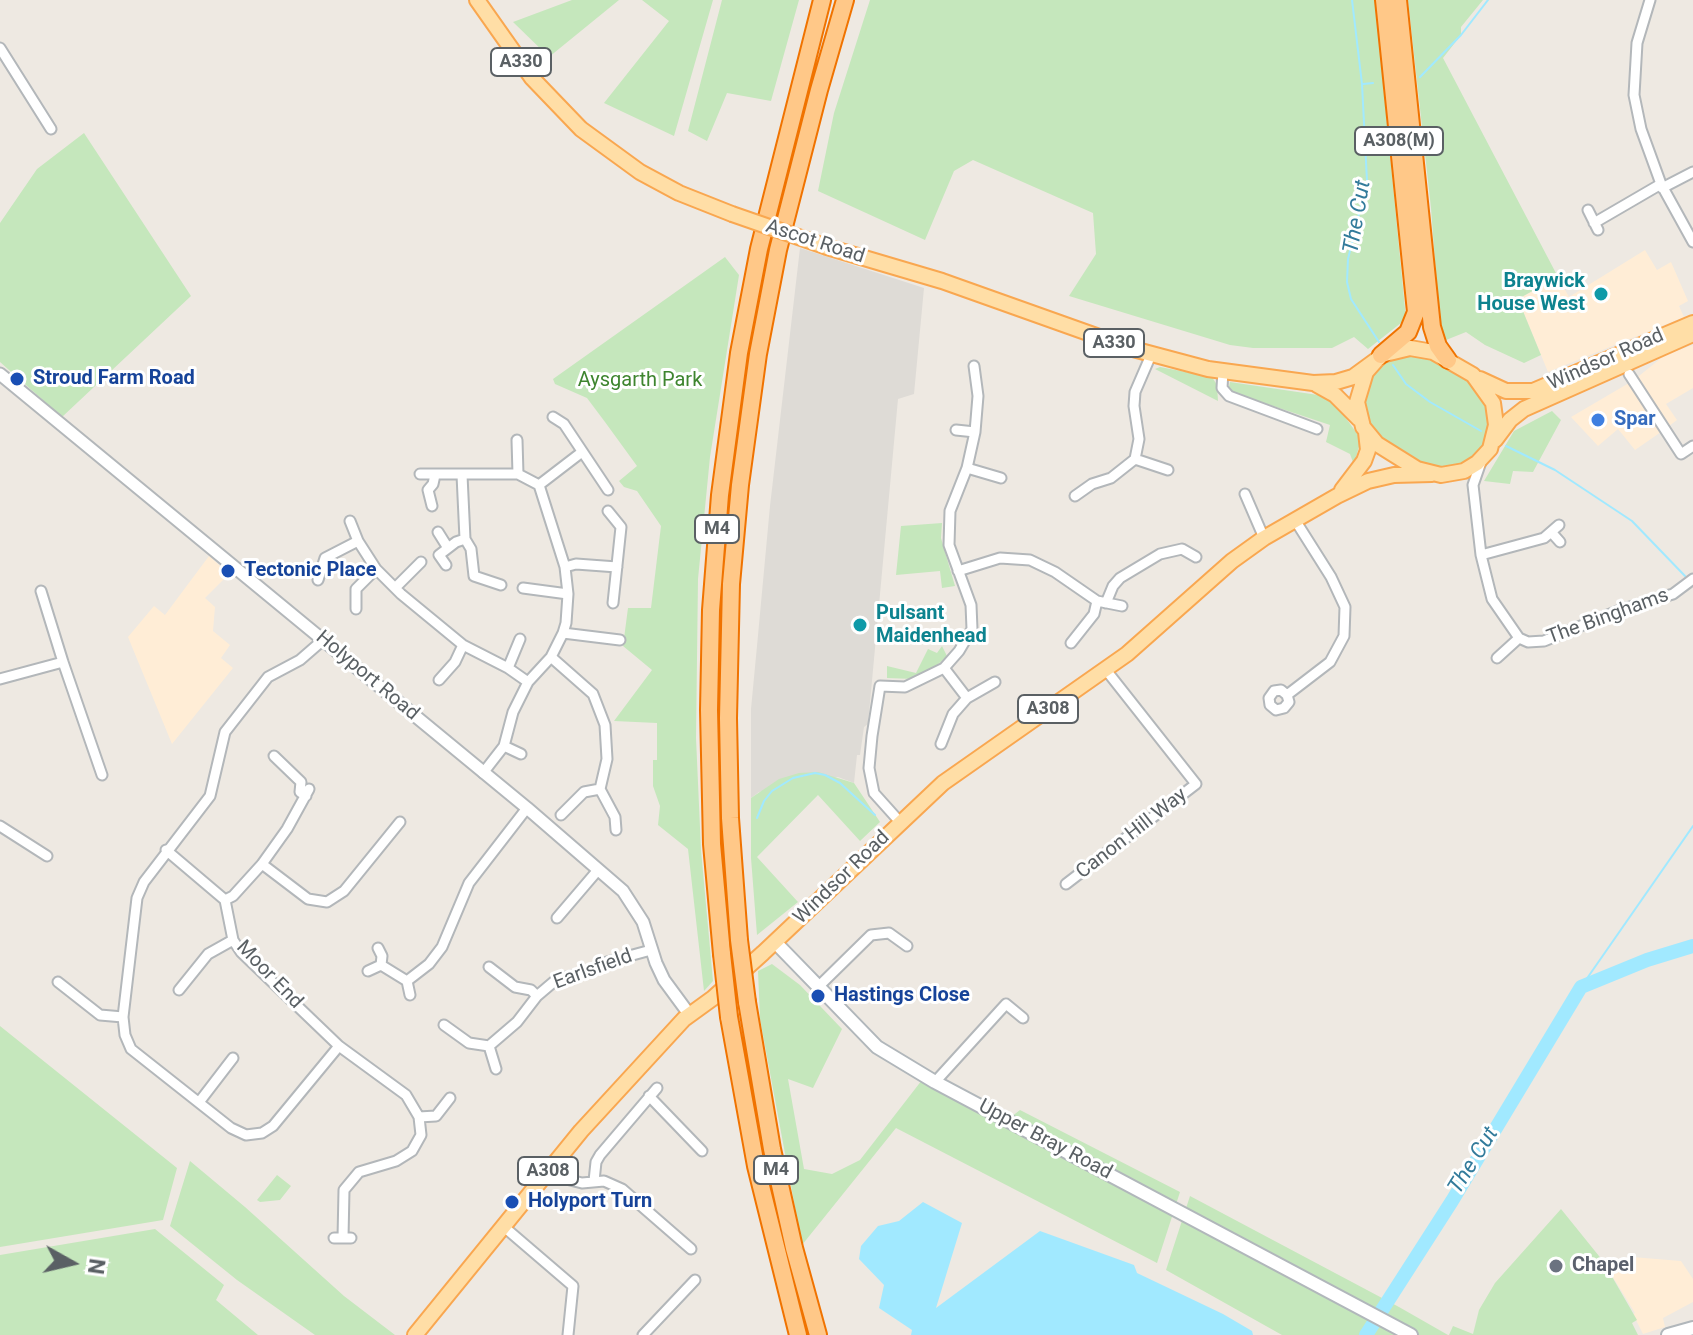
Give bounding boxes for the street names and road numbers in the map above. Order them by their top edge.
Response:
road number: A330 [491,48,551,76]
road number: A308(M) [1355,127,1443,155]
street label: Ascot Road [762,215,868,269]
street label: Windsor Road [1544,324,1668,396]
road number: A330 [1084,329,1144,357]
road number: M4 [695,515,739,543]
street label: The Binghams [1544,584,1672,650]
street label: Holyport Road [311,626,423,726]
road number: A308 [1018,695,1078,723]
street label: Canon Hill Way [1072,783,1192,885]
street label: Windsor Road [789,826,895,930]
street label: Moor End [231,936,307,1014]
street label: Earlsfield [550,945,636,995]
street label: Upper Bray Road [974,1095,1116,1185]
road number: M4 [754,1156,798,1184]
road number: A308 [518,1157,578,1185]

